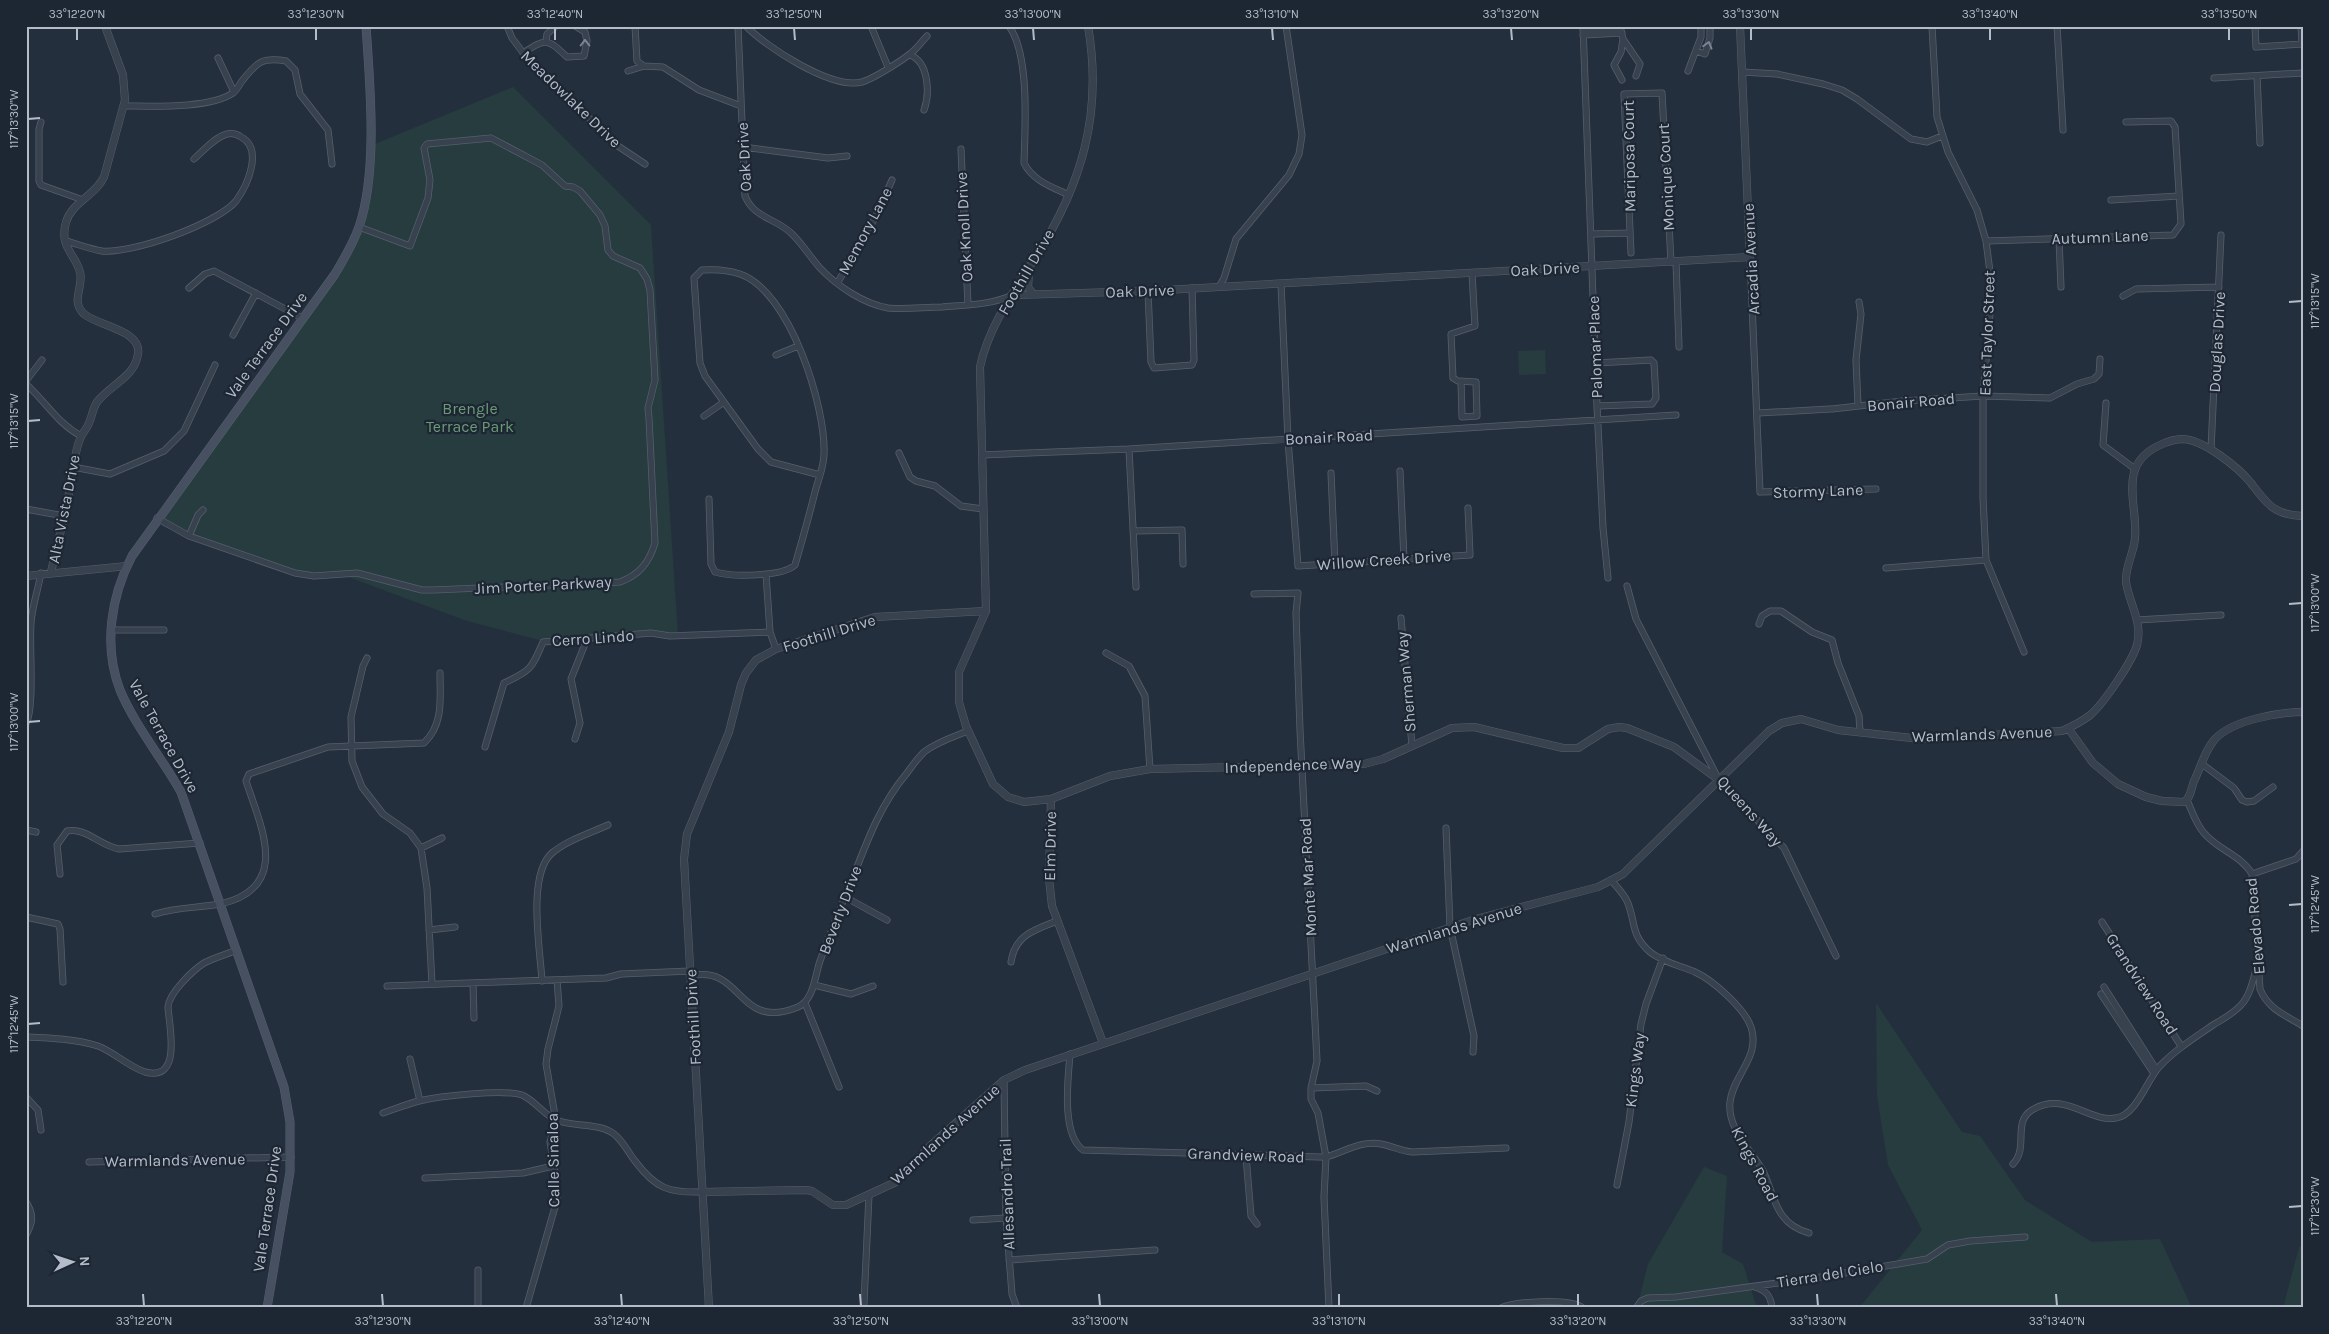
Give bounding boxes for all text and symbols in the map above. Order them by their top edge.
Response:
text: 33°12'20"N [49,7,105,21]
text: 33°12'30"N [288,7,344,21]
text: 33°12'40"N [527,7,583,21]
text: 33°12'50"N [766,7,822,21]
text: 33°13'00"N [1004,7,1062,21]
text: 33°13'10"N [1245,7,1299,21]
text: 33°13'20"N [1483,7,1539,21]
text: 33°13'30"N [1722,7,1780,21]
text: 33°13'40"N [1962,7,2018,21]
text: 33°13'50"N [2201,7,2257,21]
one-way arrow [580,38,590,46]
one-way arrow [1702,41,1712,50]
street label: Meadowlake Drive [517,46,625,152]
text: 117°13'30"W [7,89,21,148]
street label: Mariposa Court [1619,100,1639,212]
street label: Oak Drive [733,122,755,192]
street label: Monique Court [1654,123,1678,231]
street label: Oak Knoll Drive [952,171,976,283]
street label: Memory Lane [834,184,896,278]
street label: Arcadia Avenue [1739,203,1763,315]
street label: Foothill Drive [994,226,1058,318]
street label: Autumn Lane [2051,226,2149,248]
street label: Oak Drive [1510,258,1580,280]
street label: East Taylor Street [1975,270,1999,396]
text: 117°13'15"W [2308,273,2322,329]
street label: Oak Drive [1105,280,1175,302]
street label: Vale Terrace Drive [221,288,311,402]
street label: Douglas Drive [2205,291,2229,393]
street label: Palomar Place [1584,295,1606,399]
street label: Bonair Road [1866,389,1956,415]
text: 117°13'15"W [7,393,21,449]
park label: Brengle Terrace Park [426,399,514,436]
street label: Bonair Road [1284,425,1374,449]
street label: Alta Vista Drive [44,453,84,565]
street label: Stormy Lane [1772,480,1864,502]
street label: Willow Creek Drive [1316,546,1452,574]
street label: Jim Porter Parkway [474,572,613,598]
text: 117°13'00"W [2308,573,2322,632]
street label: Foothill Drive [780,610,878,656]
street label: Cerro Lindo [551,626,635,650]
street label: Sherman Way [1392,631,1420,733]
street label: Vale Terrace Drive [125,676,203,796]
text: 117°13'00"W [7,692,21,751]
street label: Warmlands Avenue [1911,722,2053,746]
street label: Independence Way [1224,753,1362,777]
street label: Queens Way [1713,772,1787,851]
street label: Elm Drive [1040,811,1060,881]
street label: Monte Mar Road [1295,817,1321,937]
street label: Beverly Drive [814,863,866,957]
text: 117°12'45"W [2308,875,2322,933]
street label: Elevado Road [2241,877,2269,975]
street label: Warmlands Avenue [1384,898,1524,958]
street label: Grandview Road [2102,930,2182,1038]
street label: Foothill Drive [681,969,705,1065]
text: 117°12'45"W [7,995,21,1053]
street label: Kings Way [1621,1031,1649,1109]
street label: Warmlands Avenue [886,1080,1004,1188]
street label: Calle Sinaloa [543,1113,563,1207]
street label: Kings Road [1727,1123,1783,1205]
street label: Allesandro Trail [996,1138,1018,1250]
street label: Grandview Road [1187,1143,1305,1167]
street label: Vale Terrace Drive [249,1145,285,1273]
street label: Warmlands Avenue [105,1149,245,1171]
text: 117°12'30"W [2308,1176,2322,1235]
north arrow [48,1236,98,1286]
text: N [76,1256,93,1267]
street label: Tierra del Cielo [1776,1256,1884,1292]
text: 33°12'20"N [116,1314,172,1328]
text: 33°12'30"N [355,1314,411,1328]
text: 33°12'40"N [594,1314,650,1328]
text: 33°12'50"N [833,1314,889,1328]
text: 33°13'00"N [1071,1314,1129,1328]
text: 33°13'10"N [1312,1314,1366,1328]
text: 33°13'20"N [1550,1314,1606,1328]
text: 33°13'30"N [1789,1314,1847,1328]
text: 33°13'40"N [2029,1314,2085,1328]

